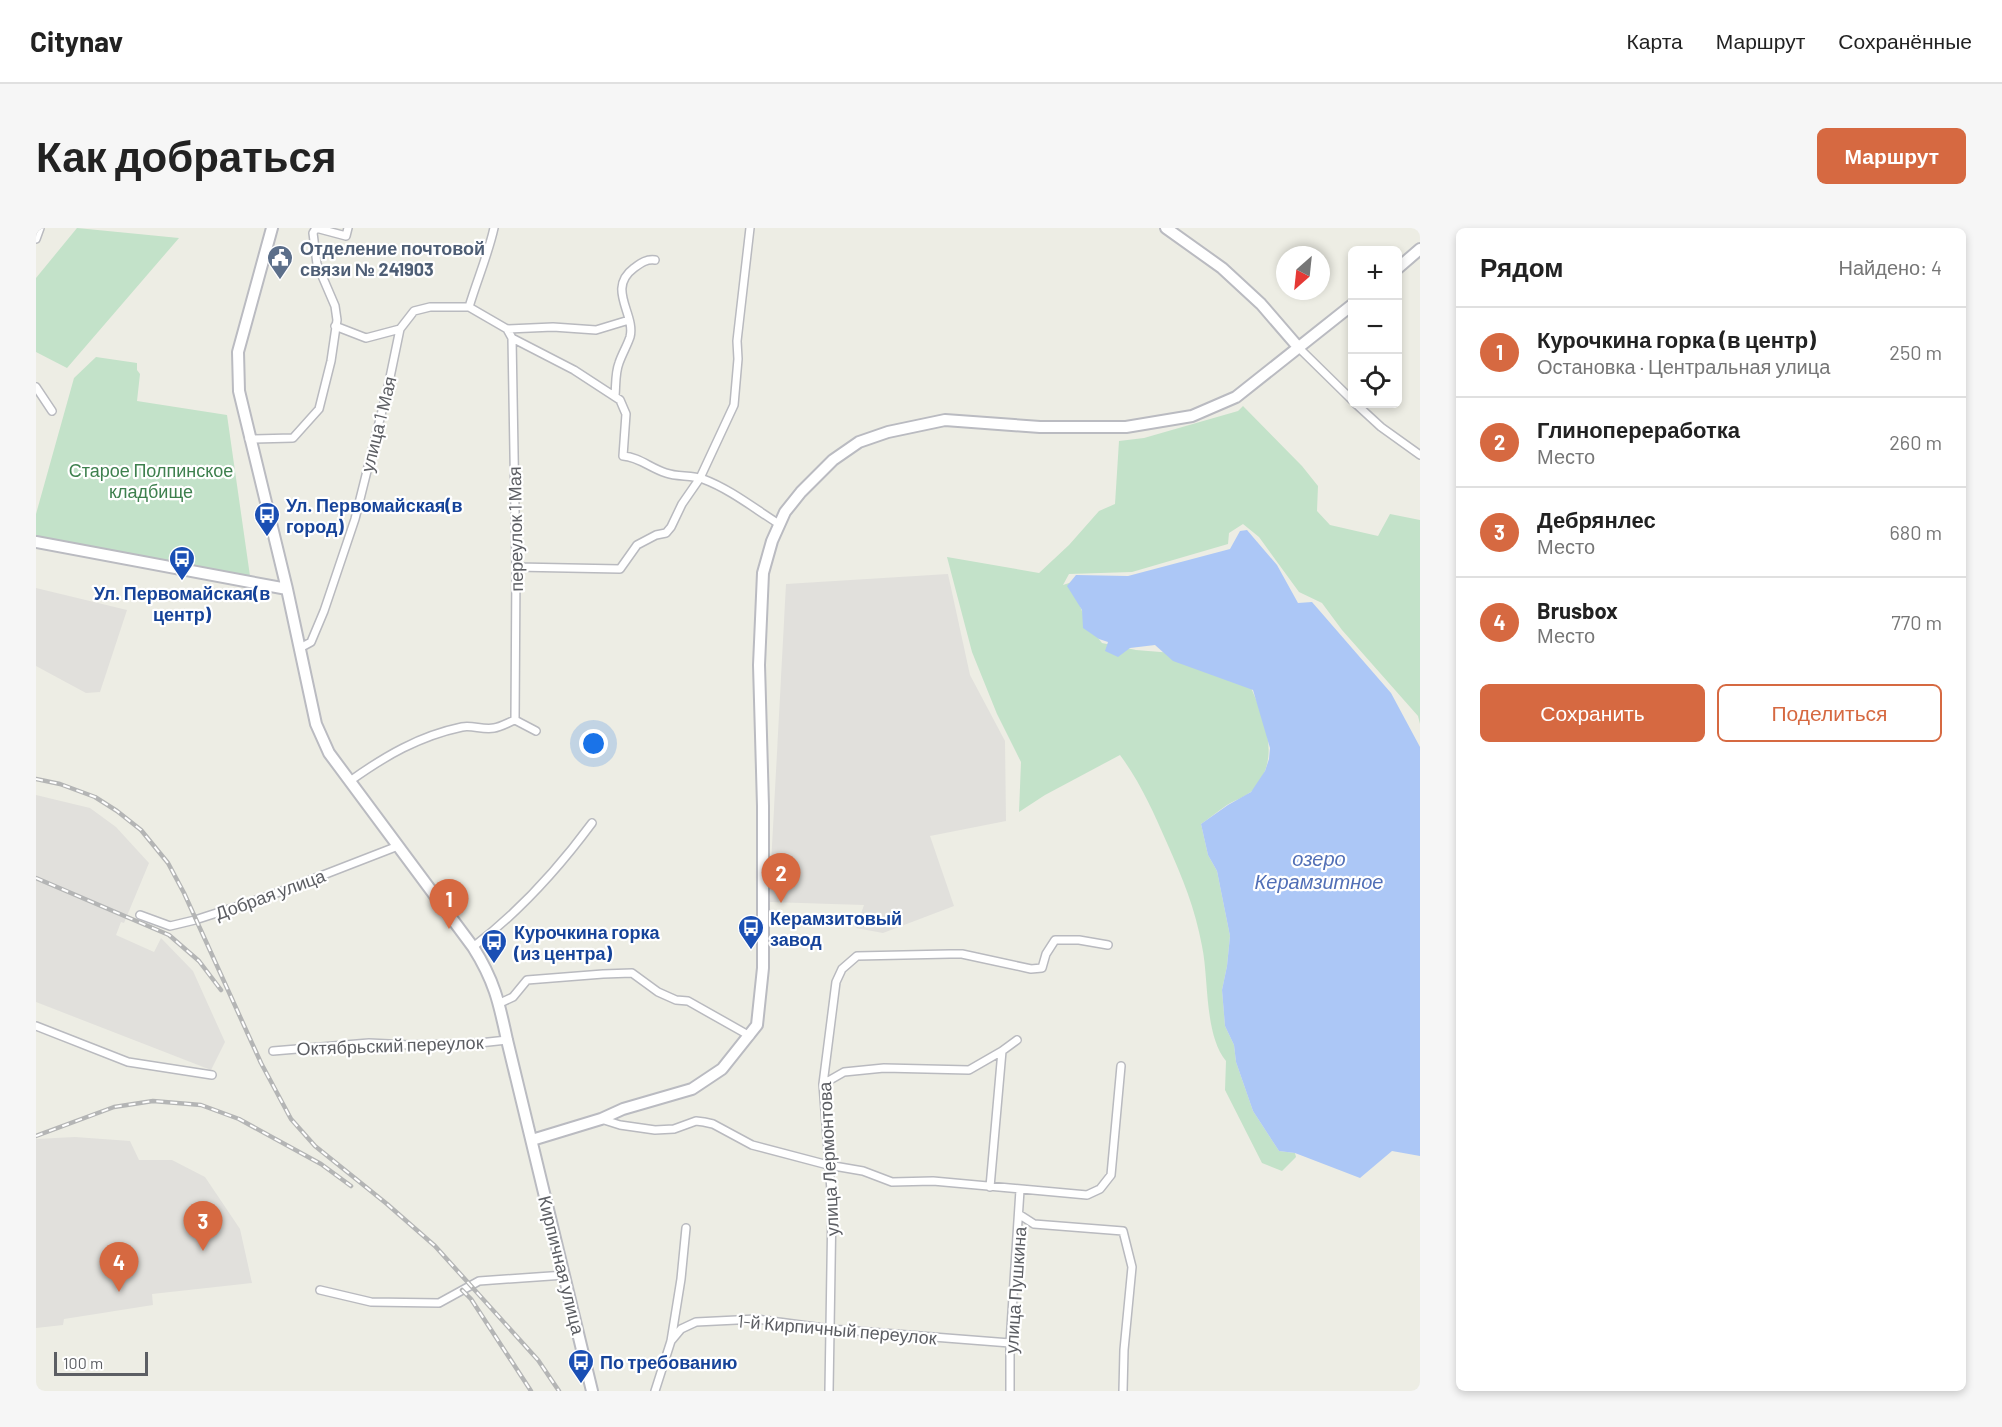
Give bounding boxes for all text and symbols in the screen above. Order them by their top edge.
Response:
text: Citynav [30,24,123,58]
text: Карта [1627,28,1683,53]
text: Маршрут [1716,28,1805,53]
text: Сохранённые [1838,28,1972,53]
button: Маршрут [1817,128,1966,184]
text: Как добраться [36,130,336,180]
place label: Отделение почтовой связи № 241903 [300,237,485,280]
public building icon: Отделение почтовой связи № 241903 [265,243,295,281]
north arrow [1276,246,1330,300]
map controls [1348,246,1402,408]
button: + [1348,246,1402,300]
text: Рядом [1480,251,1563,282]
text: Найдено: 4 [1839,255,1942,279]
button: − [1348,300,1402,354]
text: Курочкина горка (в центр) [1537,326,1816,352]
text: 1 [1496,340,1503,364]
text: 250 m [1889,340,1942,364]
button: locate [1348,354,1402,408]
text: Остановка · Центральная улица [1537,354,1830,378]
street label: улица 1 Мая [355,374,401,474]
text: Глинопереработка [1537,416,1740,442]
text: 2 [1494,430,1505,454]
text: 260 m [1889,430,1942,454]
text: Место [1537,444,1595,468]
park label: Старое Полпинское кладбище [69,459,233,502]
street label: переулок 1 Мая [503,466,527,592]
place label: Ул. Первомайская(в город) [286,494,463,537]
bus stop icon: Ул. Первомайская(в город) [252,500,282,538]
text: Дебрянлес [1537,506,1656,532]
text: 3 [1494,520,1505,544]
text: 680 m [1889,520,1942,544]
text: Место [1537,534,1595,558]
bus stop icon: Ул. Первомайская(в центр) [167,544,197,582]
place label: Ул. Первомайская(в центр) [94,582,270,625]
text: Brusbox [1537,597,1618,623]
text: 4 [1493,610,1506,634]
text: 770 m [1891,610,1942,634]
text: Место [1537,623,1595,647]
button: Сохранить [1480,684,1705,742]
button: Поделиться [1717,684,1942,742]
your location [579,729,608,758]
water label: озеро Керамзитное [1255,846,1383,893]
pin: 2 [762,854,800,903]
street label: Добрая улица [212,864,329,924]
pin: 1 [430,880,468,929]
place label: Керамзитовый завод [770,907,902,950]
bus stop icon: Керамзитовый завод [736,913,766,951]
place label: Курочкина горка (из центра) [513,921,661,964]
bus stop icon: Курочкина горка (из центра) [479,927,509,965]
street label: Октябрьский переулок [296,1031,484,1059]
street label: улица Лермонтова [813,1080,843,1237]
street label: Кирпичная улица [534,1193,590,1338]
pin: 3 [184,1202,222,1251]
street label: улица Пушкина [1000,1225,1030,1354]
pin: 4 [100,1242,139,1292]
street label: 1-й Кирпичный переулок [736,1309,938,1349]
bus stop icon: По требованию [566,1347,596,1385]
scale bar [54,1349,148,1376]
place label: По требованию [600,1351,737,1373]
text: 100 m [63,1353,103,1372]

